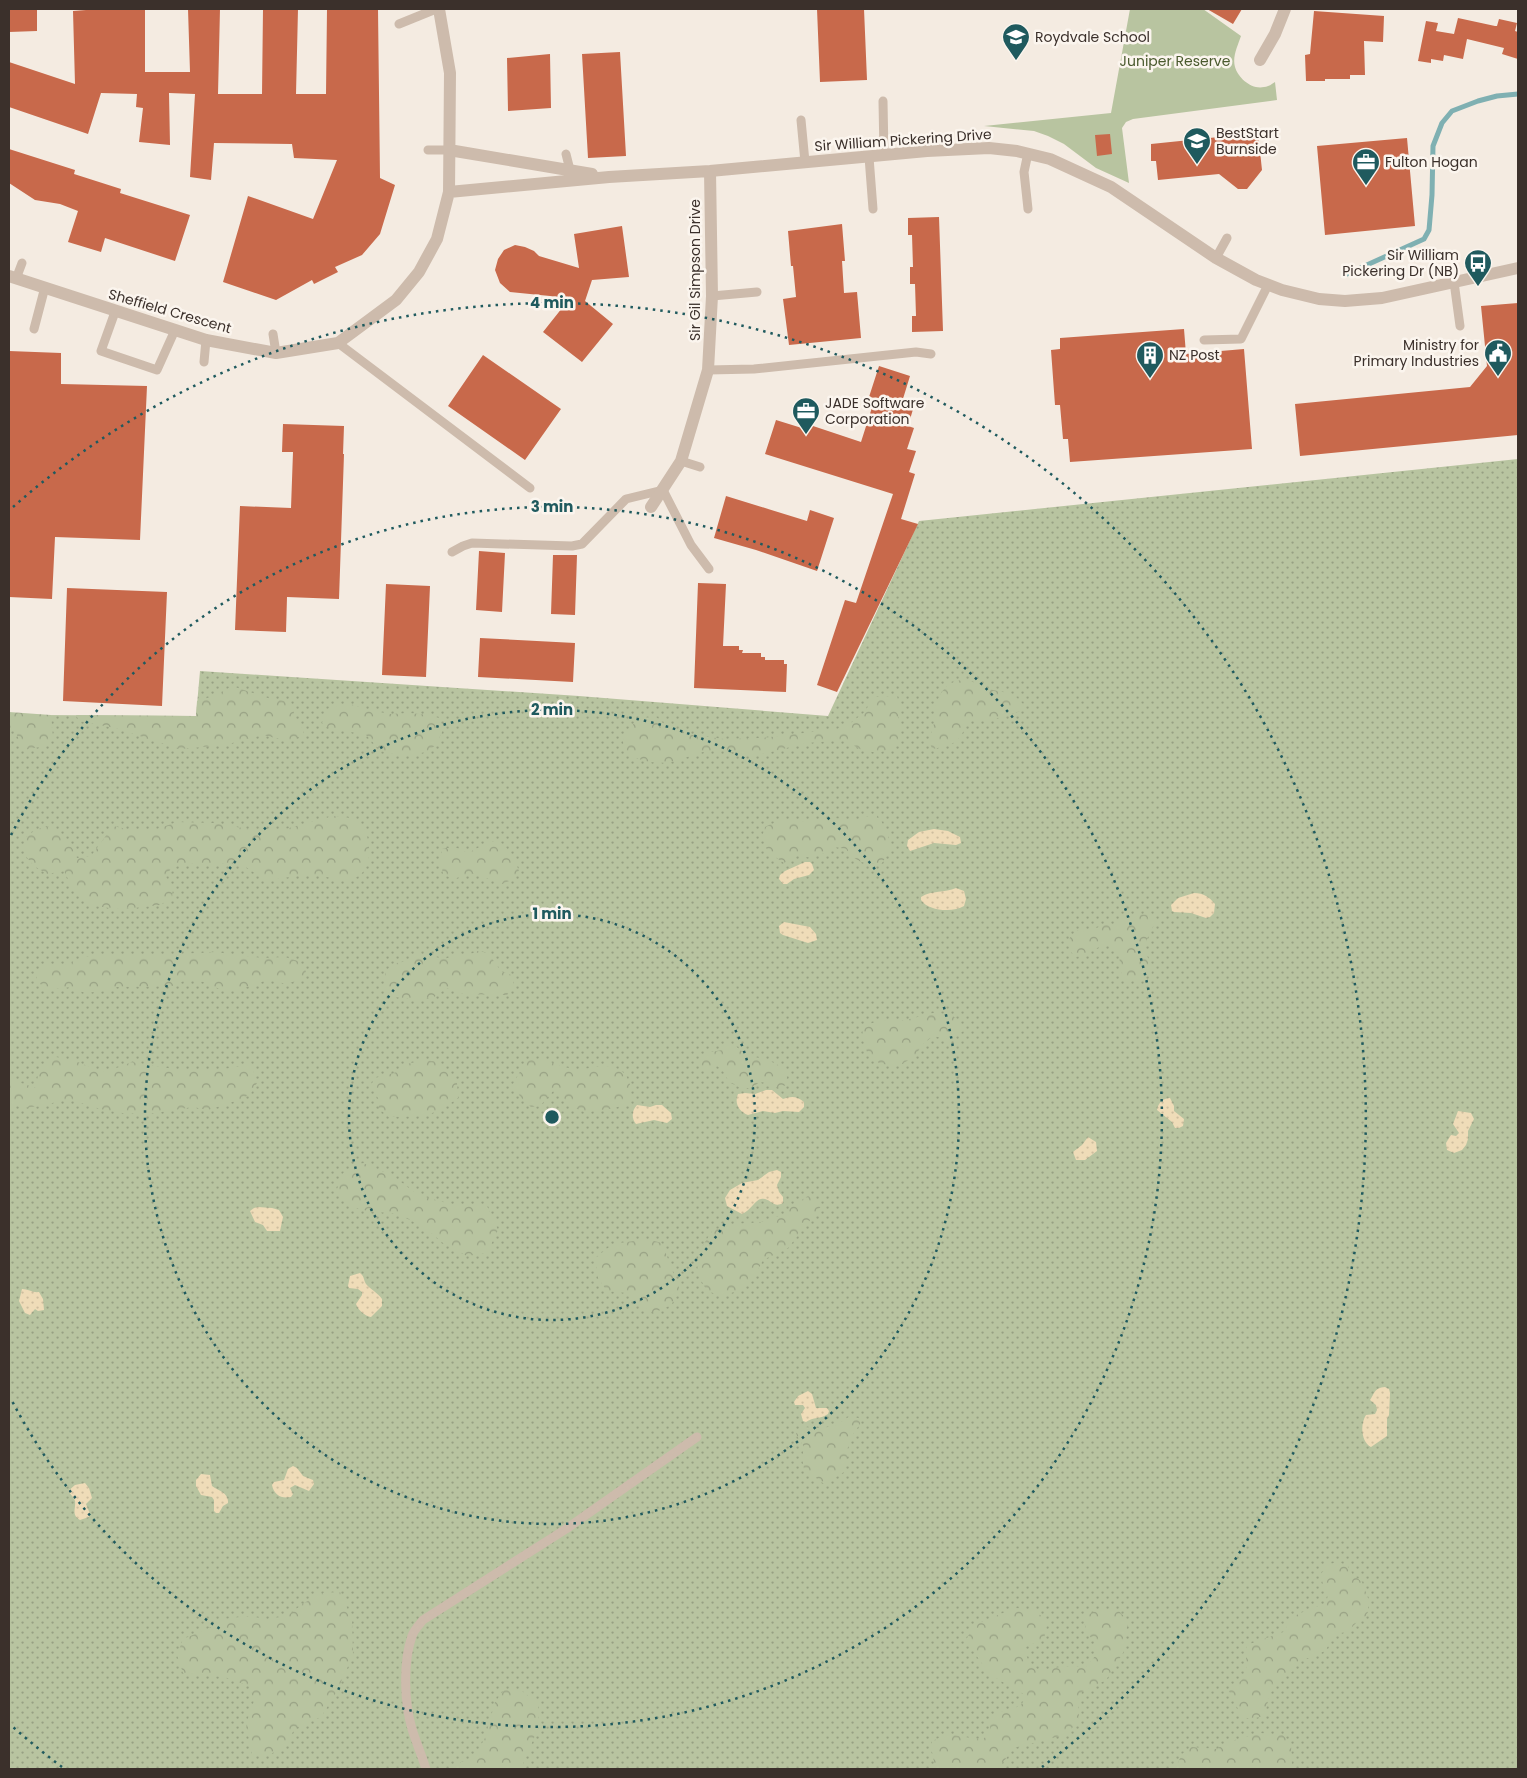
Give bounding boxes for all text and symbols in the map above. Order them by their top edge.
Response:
school or university icon: Roydvale School [1001,22,1031,61]
place label: Roydvale School [1035,27,1150,47]
park label: Juniper Reserve [1120,51,1231,71]
place label: BestStart Burnside [1216,123,1279,159]
street label: Sir William Pickering Drive [814,124,993,156]
school or university icon: BestStart Burnside [1182,126,1212,165]
office icon: Fulton Hogan [1351,147,1381,186]
place label: Fulton Hogan [1385,152,1478,172]
street label: Sir Gil Simpson Drive [685,199,705,341]
place label: Sir William Pickering Dr (NB) [1342,245,1459,281]
bus stop icon: Sir William Pickering Dr (NB) [1463,248,1493,287]
street label: Sheffield Crescent [106,284,234,338]
text: 4 min [530,292,574,313]
place label: Ministry for Primary Industries [1354,335,1479,371]
public building icon: Ministry for Primary Industries [1483,338,1513,377]
building icon: NZ Post [1135,340,1165,379]
place label: NZ Post [1169,345,1220,365]
place label: JADE Software Corporation [825,393,925,429]
office icon: JADE Software Corporation [791,396,821,435]
text: 3 min [531,496,573,517]
text: 2 min [531,699,573,720]
text: 1 min [532,903,572,924]
centre of rings [543,1108,561,1126]

